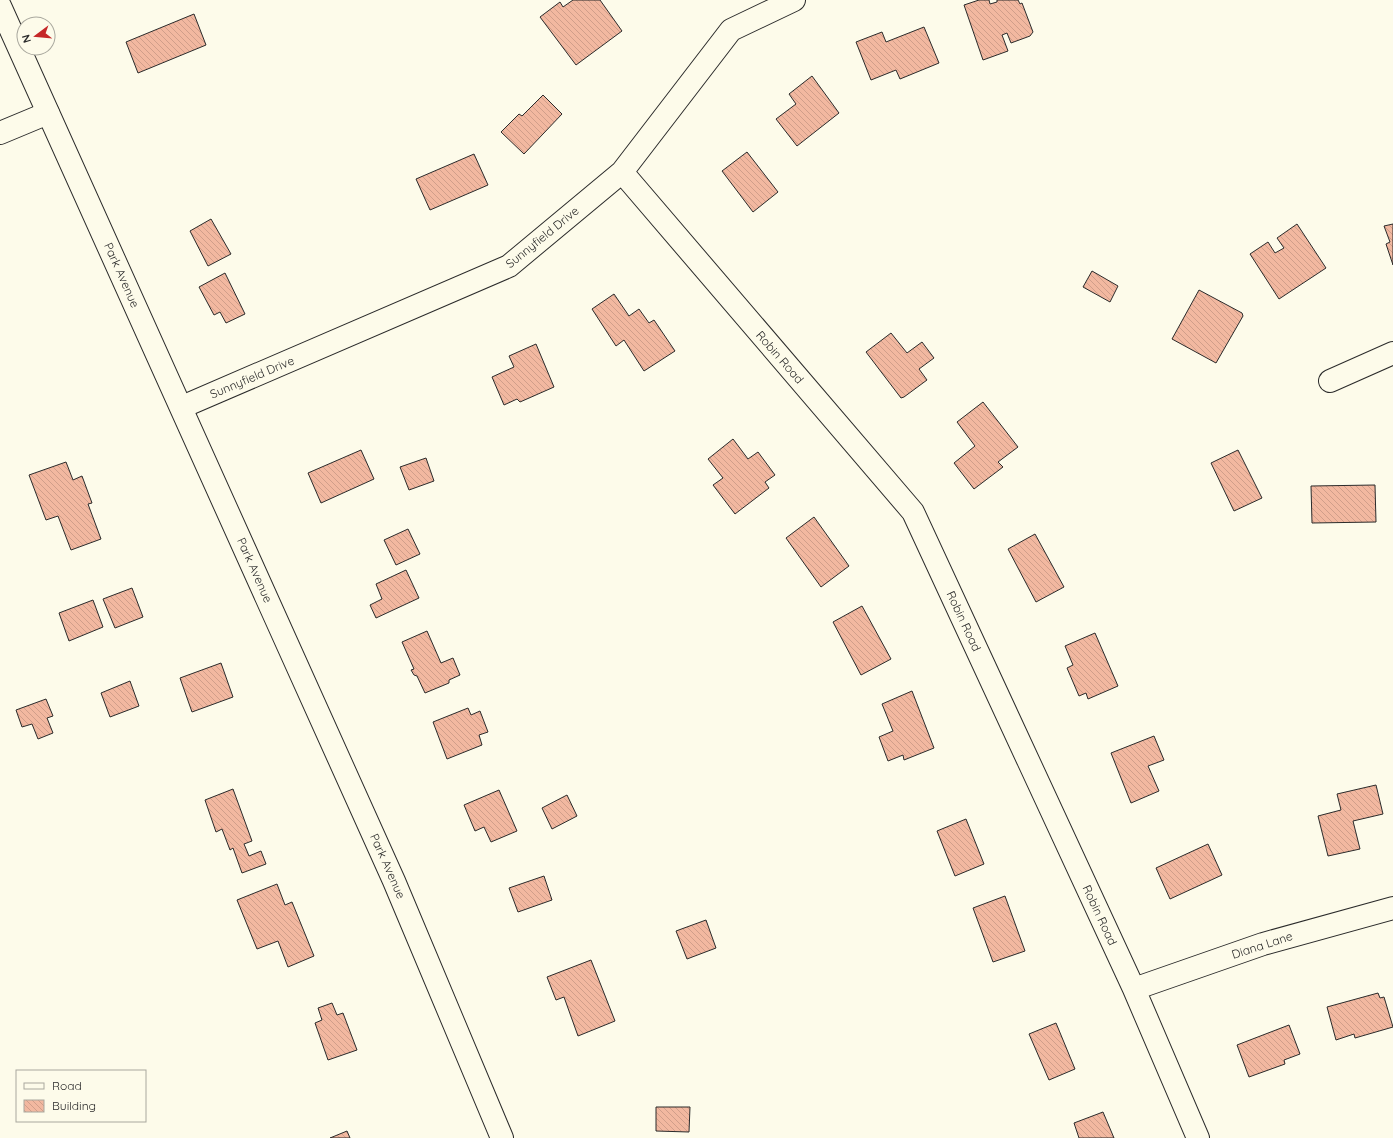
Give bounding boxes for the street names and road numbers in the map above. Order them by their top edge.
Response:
street label: Sunnyfield Drive [502,203,582,271]
street label: Park Avenue [101,240,143,310]
street label: Robin Road [753,328,807,386]
street label: Sunnyfield Drive [208,352,297,401]
street label: Park Avenue [234,535,276,605]
street label: Robin Road [943,588,985,654]
street label: Park Avenue [367,831,409,901]
street label: Robin Road [1079,882,1121,948]
street label: Diana Lane [1230,928,1295,962]

